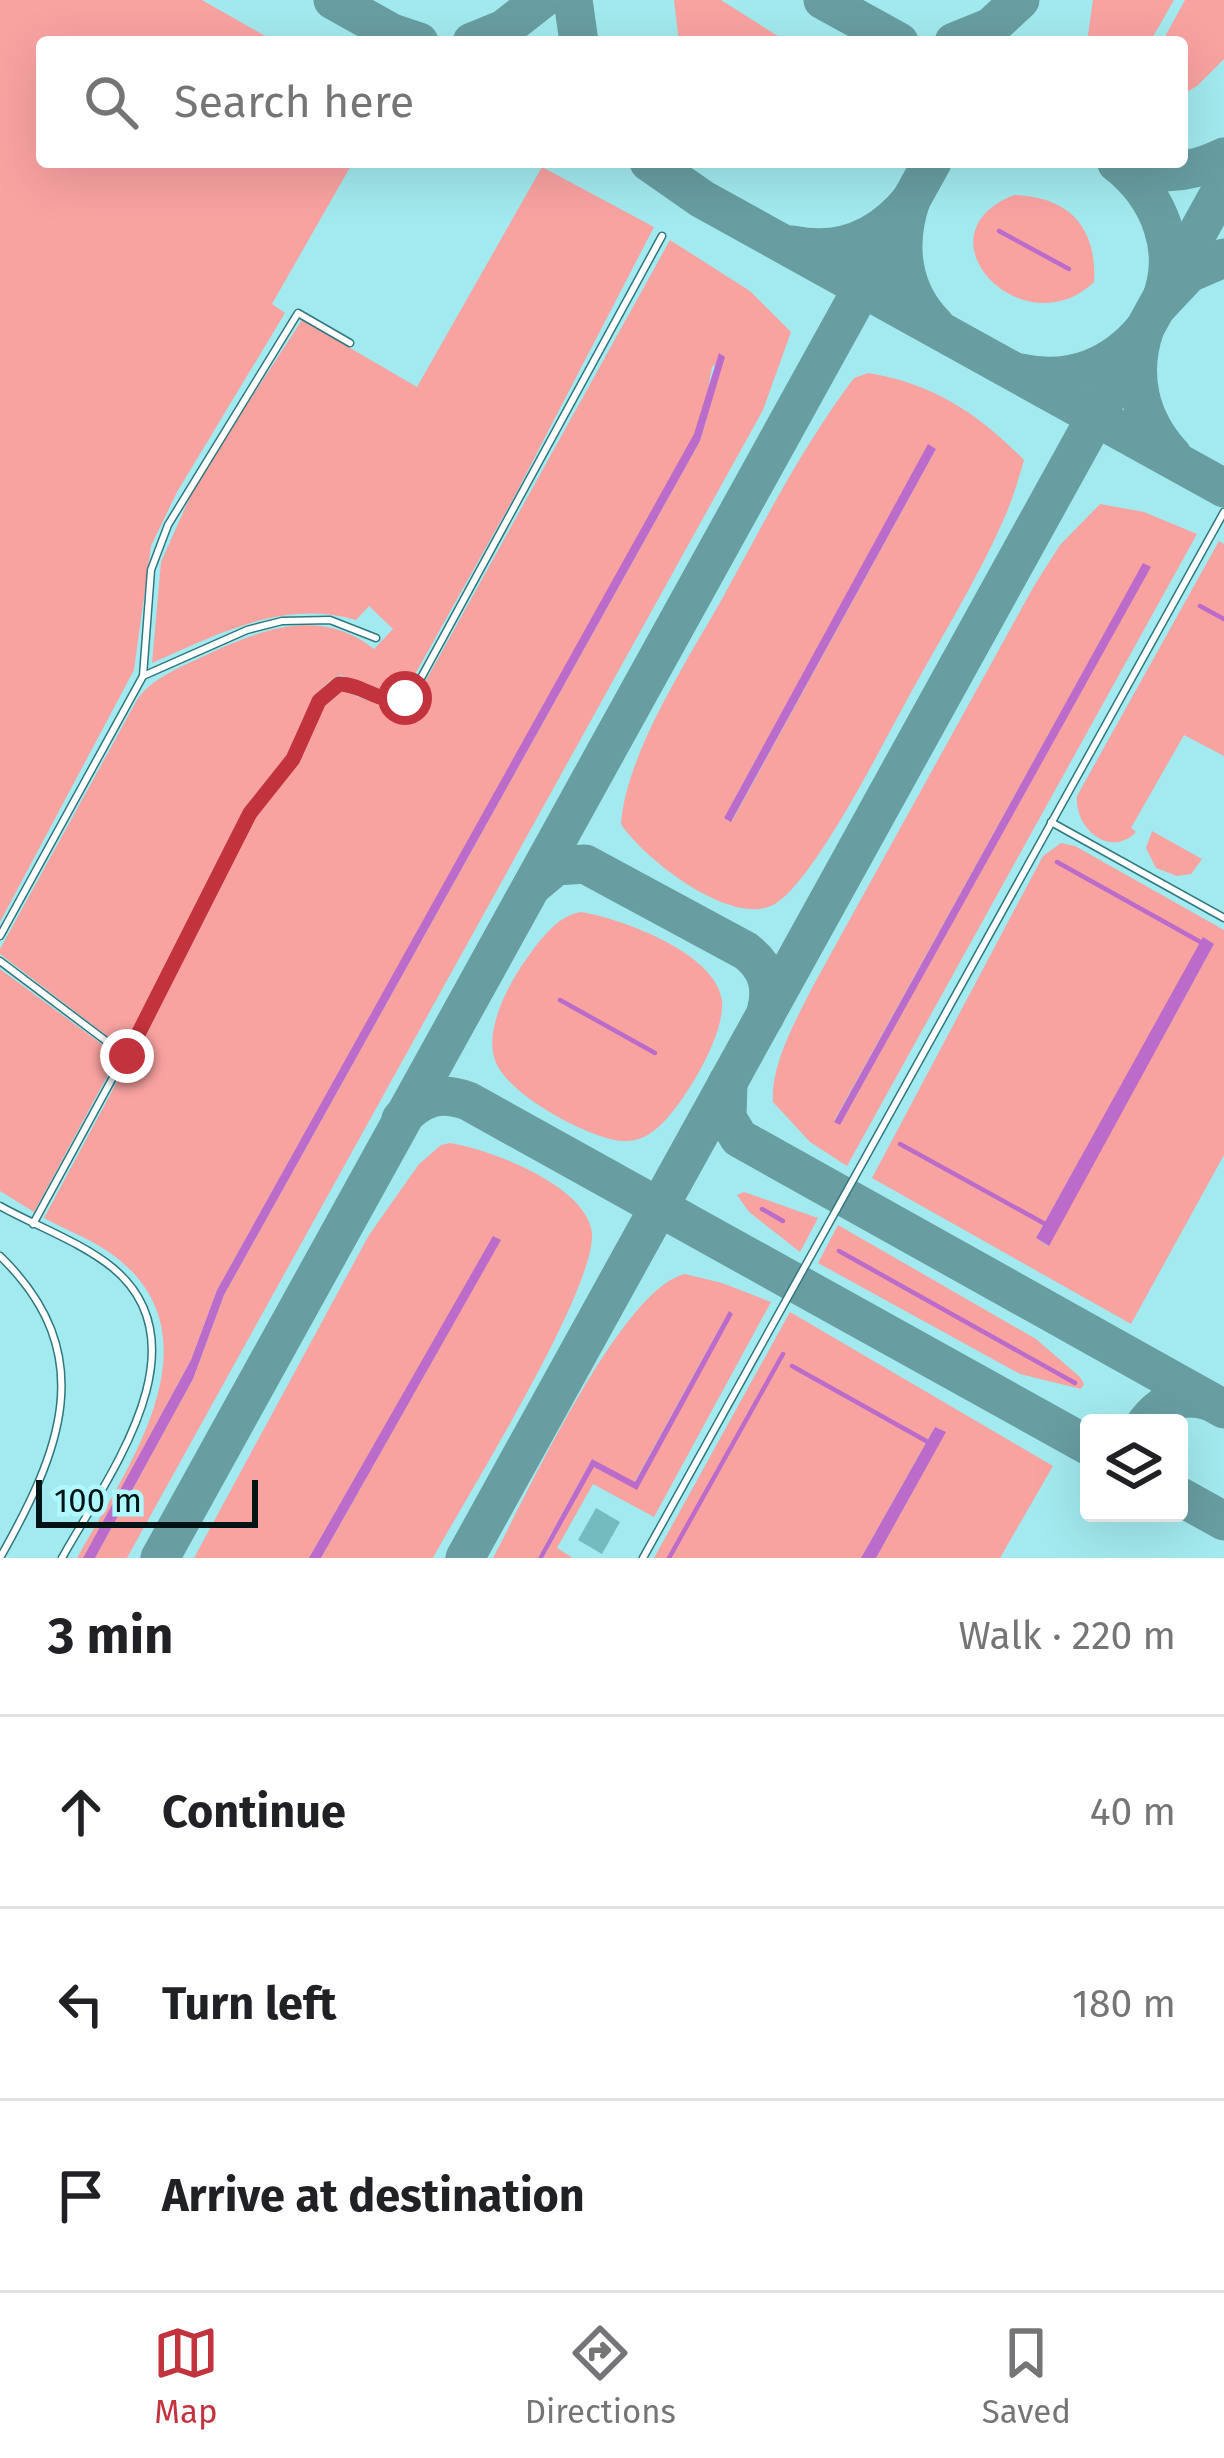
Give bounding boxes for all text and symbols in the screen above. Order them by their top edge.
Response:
search box [36,36,1188,168]
icon: search [78,69,144,135]
text: Search here [174,75,414,129]
route start [378,671,432,725]
route end [100,1029,154,1083]
map controls [1080,1414,1188,1522]
button: layers [1080,1414,1188,1522]
scale bar [36,1474,258,1527]
text: 100 m [54,1481,142,1521]
text: 3 min [48,1605,174,1667]
text: Walk · 220 m [959,1613,1176,1659]
icon: ahead [48,1779,114,1845]
text: Continue [162,1785,346,1839]
text: 40 m [1090,1789,1176,1835]
icon: left [48,1971,114,2037]
text: Turn left [162,1977,336,2031]
text: 180 m [1072,1981,1176,2027]
icon: arrive [48,2163,114,2229]
text: Arrive at destination [162,2169,585,2223]
tab: Map [153,2320,219,2432]
tab: Directions [525,2320,676,2432]
tab: Saved [982,2320,1071,2432]

